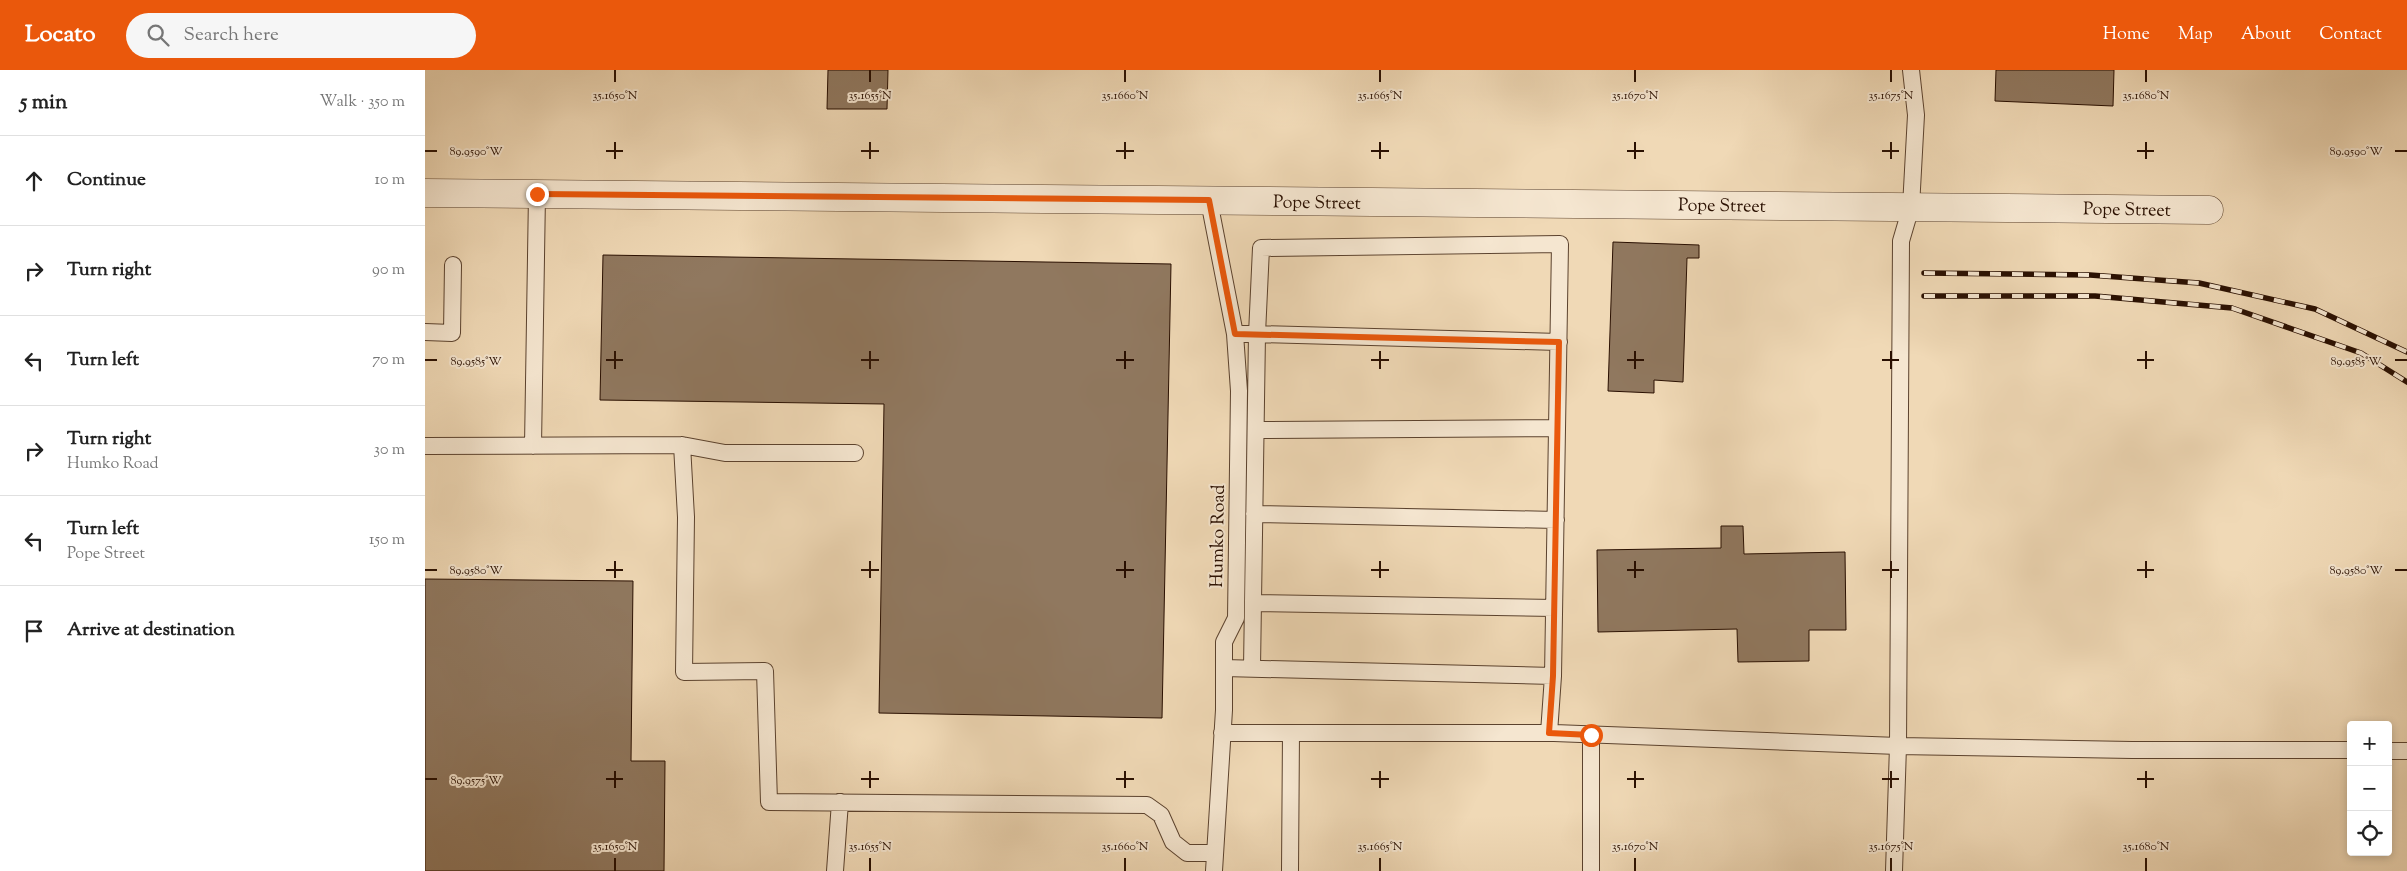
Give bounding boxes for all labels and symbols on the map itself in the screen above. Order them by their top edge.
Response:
text: 35.1650°N [593,87,638,105]
text: 35.1655°N [848,87,892,105]
text: 35.1660°N [1102,87,1149,105]
text: 35.1665°N [1358,87,1403,105]
text: 35.1670°N [1612,87,1659,105]
text: 35.1675°N [1869,87,1914,105]
text: 35.1680°N [2123,87,2170,105]
text: 89.9590°W [449,143,503,161]
text: 89.9590°W [2329,143,2383,161]
route end [526,183,549,206]
street label: Pope Street [1273,190,1361,218]
street label: Pope Street [1678,193,1766,221]
street label: Pope Street [2083,197,2171,225]
text: 89.9585°W [450,353,502,371]
text: 89.9585°W [2330,353,2382,371]
street label: Humko Road [1205,484,1233,588]
text: 89.9580°W [449,562,503,580]
text: 89.9580°W [2329,562,2383,580]
route start [1580,724,1603,747]
text: 89.9575°W [450,772,502,790]
text: 35.1650°N [593,838,638,856]
text: 35.1655°N [848,838,892,856]
text: 35.1660°N [1102,838,1149,856]
text: 35.1665°N [1358,838,1403,856]
text: 35.1670°N [1612,838,1659,856]
text: 35.1675°N [1869,838,1914,856]
text: 35.1680°N [2123,838,2170,856]

